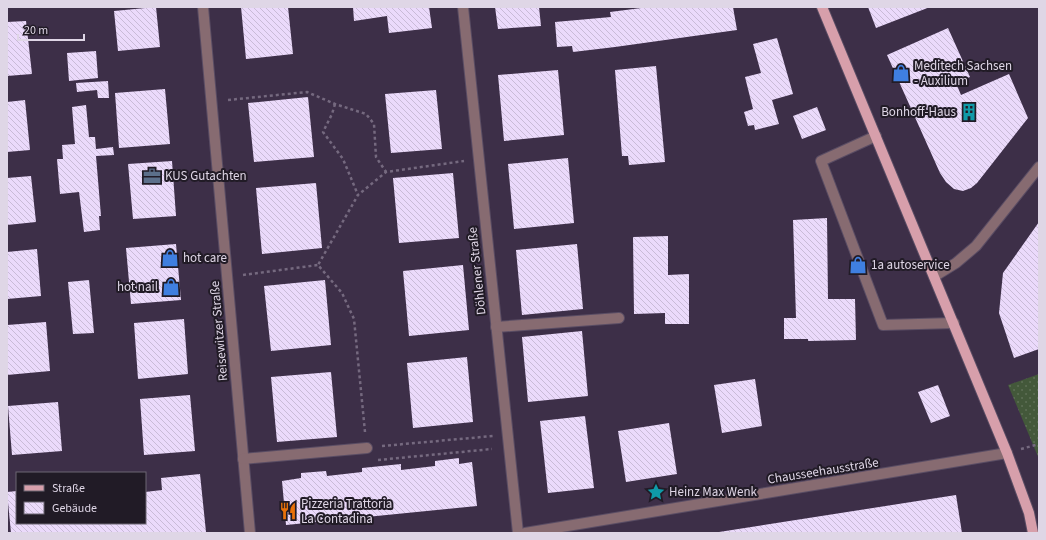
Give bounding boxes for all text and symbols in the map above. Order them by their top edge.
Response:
scale bar [18,16,84,42]
text: 20 m [24,22,48,39]
place label: Meditech Sachsen - Auxilium [914,57,1012,90]
shop icon: Meditech Sachsen - Auxilium [891,63,911,83]
building icon: Bonhoff-Haus [959,102,979,122]
place label: Bonhoff-Haus [881,103,957,121]
office icon: KUS Gutachten [142,166,162,186]
place label: KUS Gutachten [165,167,247,185]
street label: Döhlener Straße [463,226,491,316]
shop icon: hot care [160,248,180,268]
place label: hot care [183,249,227,267]
shop icon: 1a autoservice [848,255,868,275]
place label: 1a autoservice [871,256,950,274]
shop icon: hot nail [161,277,181,297]
place label: hot nail [117,278,158,296]
street label: Reisewitzer Straße [206,280,232,382]
street label: Chausseehausstraße [766,453,880,489]
legend [16,472,146,524]
text: Straße [52,480,85,497]
place icon: Heinz Max Wenk [646,482,666,502]
place label: Heinz Max Wenk [669,483,758,501]
place label: Pizzeria Trattoria La Contadina [301,495,392,528]
text: Gebäude [52,500,97,517]
restaurant icon: Pizzeria Trattoria La Contadina [278,501,298,521]

